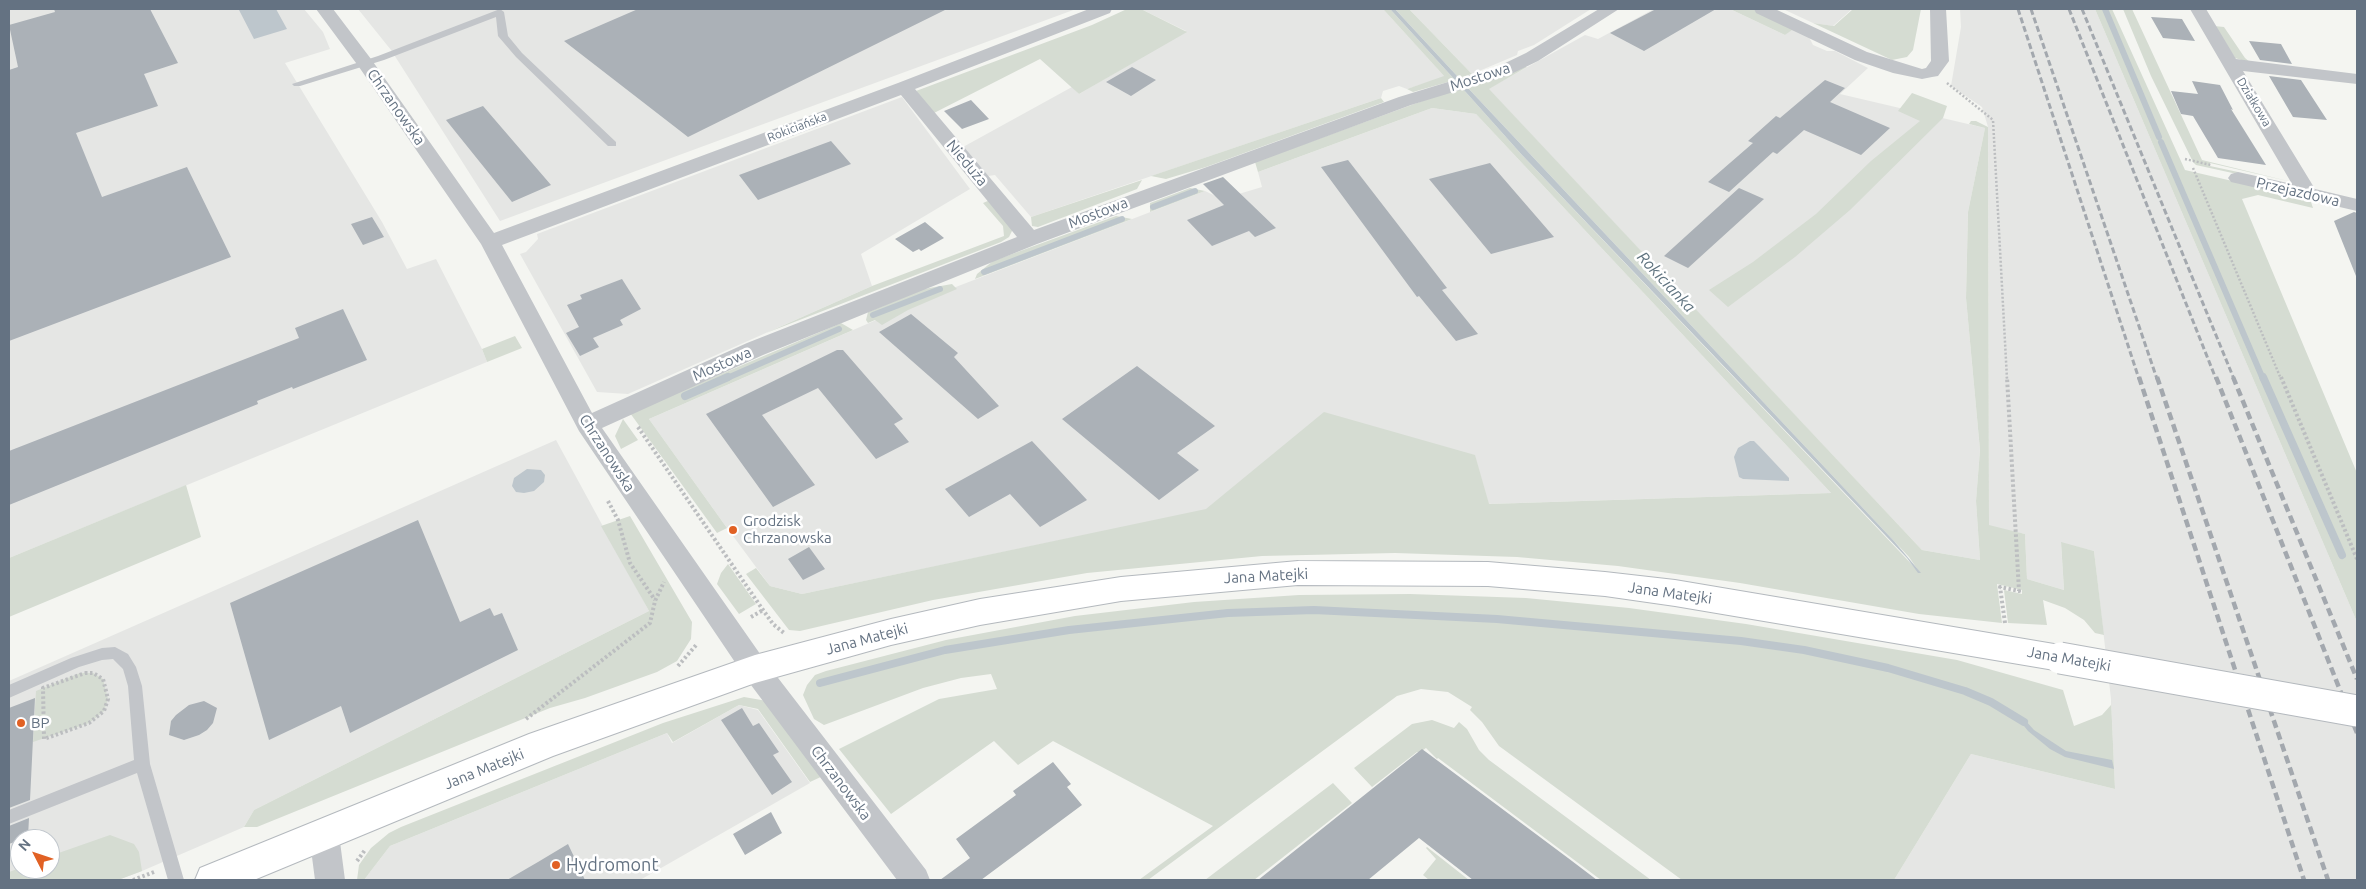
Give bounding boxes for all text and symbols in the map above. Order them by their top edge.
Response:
street label: Mostowa [1448,59,1512,95]
street label: Chrzanowska [363,65,429,149]
street label: Działkowa [2234,75,2274,129]
street label: Rokiciańska [765,109,829,145]
street label: Nieduża [943,136,991,190]
street label: Przejazdowa [2255,174,2341,210]
street label: Mostowa [1066,193,1130,233]
water label: Rokicianka [1633,248,1699,316]
street label: Mostowa [690,343,754,385]
street label: Chrzanowska [575,411,639,495]
place label: Grodzisk Chrzanowska [743,512,832,547]
marker: Grodzisk Chrzanowska [727,524,739,536]
street label: Jana Matejki [1223,565,1309,587]
street label: Jana Matejki [1627,578,1713,608]
street label: Jana Matejki [824,619,910,659]
street label: Jana Matejki [2026,643,2112,675]
place label: BP [31,714,49,732]
marker: BP [15,717,27,729]
street label: Chrzanowska [807,742,875,824]
street label: Jana Matejki [441,745,527,793]
north arrow [10,829,60,879]
text: N [15,836,34,854]
place label: Hydromont [566,854,658,876]
marker: Hydromont [550,859,562,871]

